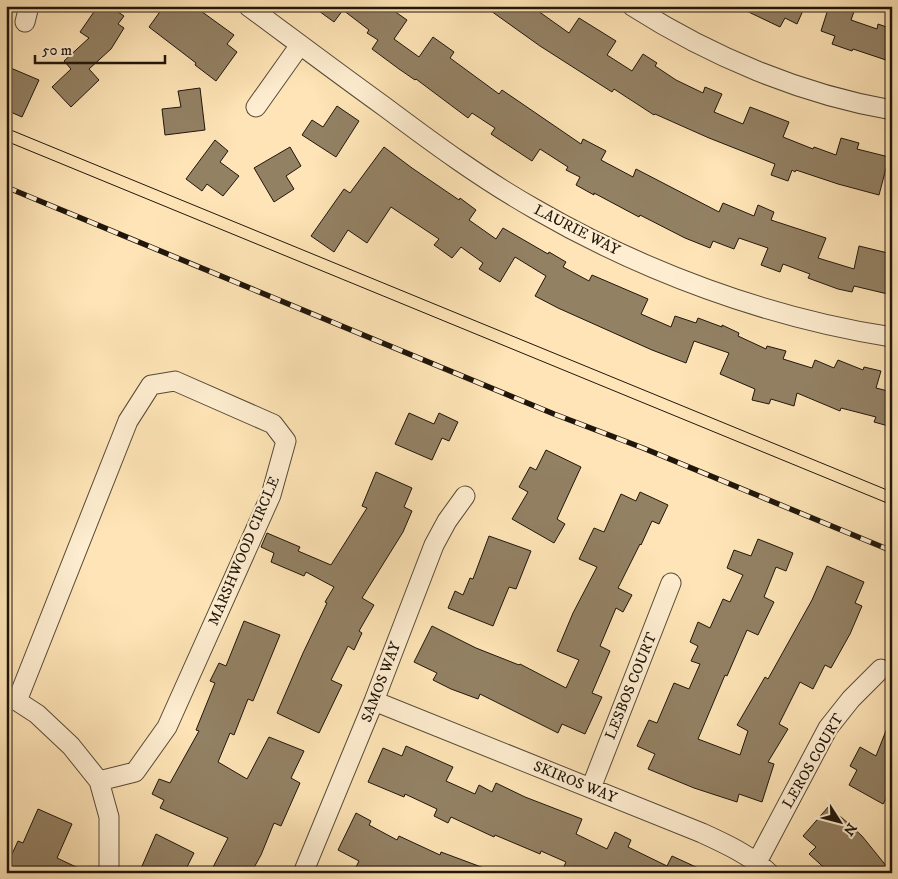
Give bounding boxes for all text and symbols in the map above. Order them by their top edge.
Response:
scale bar [35,32,165,64]
text: 50 m [42,41,72,60]
street label: LAURIE WAY [531,200,624,260]
street label: MARSHWOOD CIRCLE [204,473,284,628]
street label: LESBOS COURT [601,629,661,742]
street label: SAMOS WAY [357,639,405,725]
street label: LEROS COURT [778,710,848,812]
street label: SKIROS WAY [531,757,620,808]
north arrow [816,796,866,846]
text: N [839,819,860,839]

